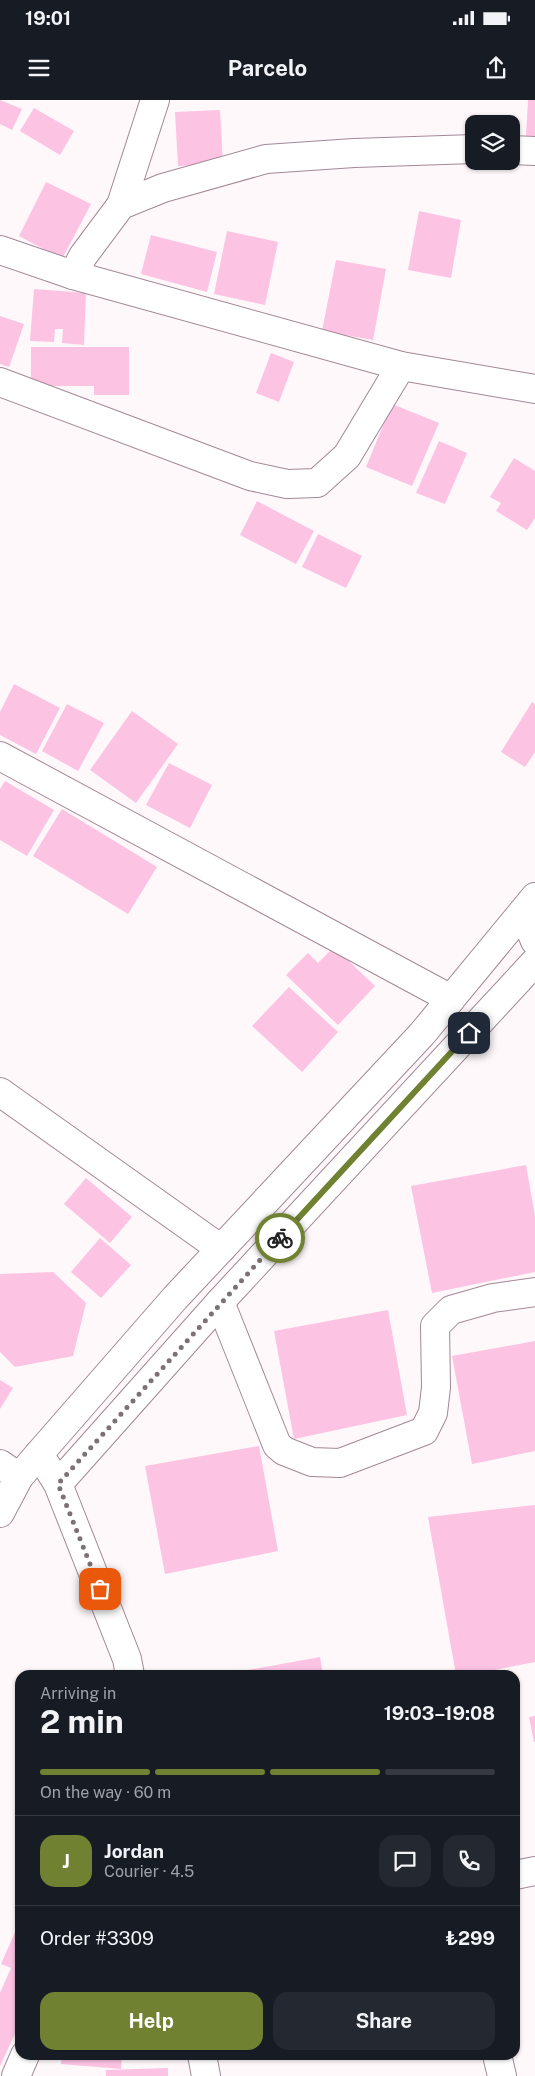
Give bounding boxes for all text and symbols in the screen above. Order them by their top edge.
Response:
text: 19:01 [25,7,71,29]
icon: menu [25,54,53,82]
icon: share [482,54,510,82]
text: Parcelo [228,55,307,81]
map controls [465,115,520,170]
button: layers [465,115,520,170]
pin [448,1012,490,1054]
icon: home [455,1019,483,1047]
courier [255,1213,305,1263]
icon: bike [266,1224,294,1252]
pin [79,1568,121,1610]
icon: bag [86,1575,114,1603]
text: Arriving in [40,1684,116,1703]
text: 19:03–19:08 [384,1702,495,1724]
text: 2 min [40,1703,124,1740]
text: On the way · 60 m [40,1783,171,1802]
button: chat [379,1835,431,1887]
button: phone [443,1835,495,1887]
text: Jordan [104,1840,164,1862]
text: J [62,1850,70,1872]
text: Courier · 4.5 [104,1862,194,1881]
text: Order #3309 [40,1927,154,1949]
text: ₺299 [445,1927,495,1949]
button: Help [40,1992,263,2050]
button: Share [273,1992,495,2050]

